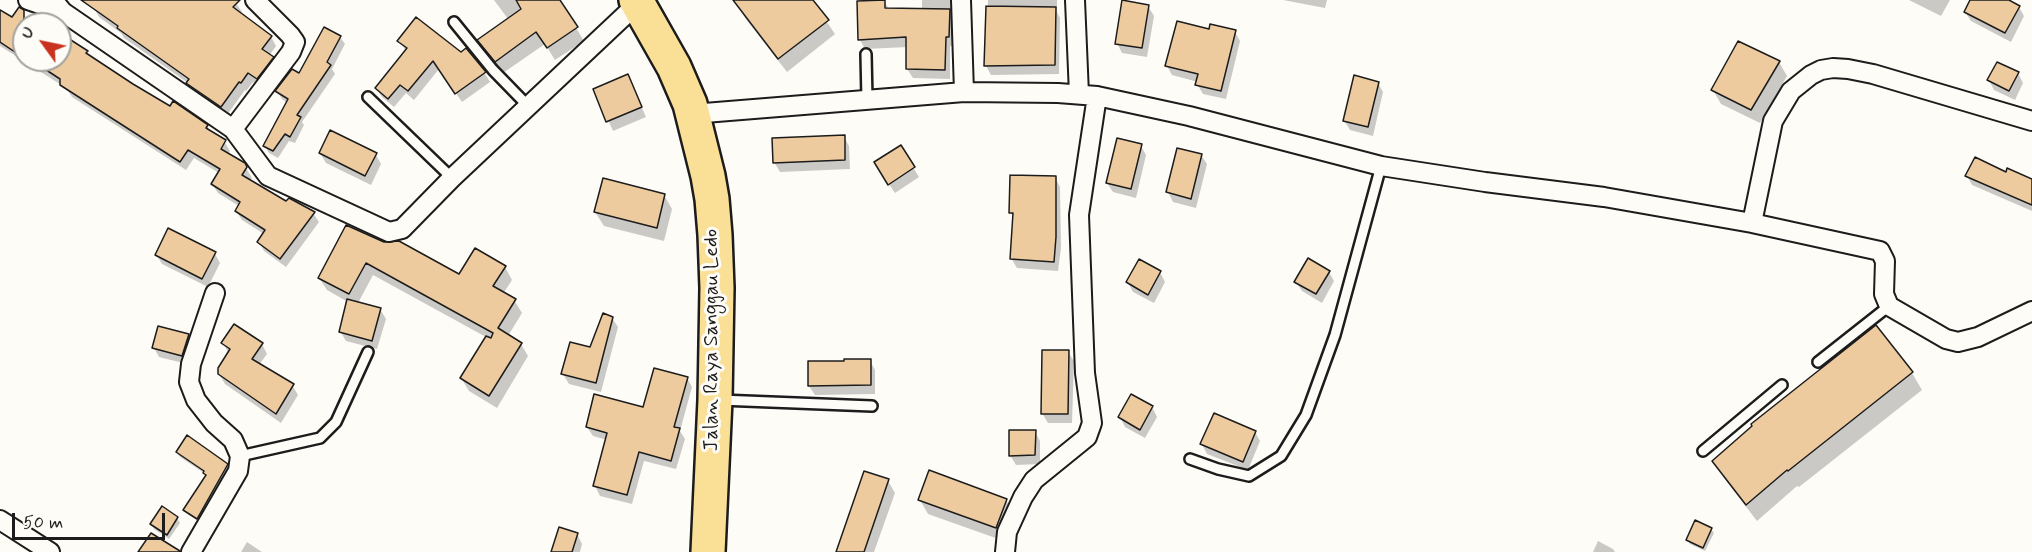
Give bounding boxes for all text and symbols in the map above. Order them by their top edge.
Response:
north arrow [12,12,72,72]
text: U [17,23,40,43]
street label: Jalan Raya Sanggau Ledo [701,229,725,451]
scale bar [15,501,168,539]
text: 50 m [23,511,63,535]

